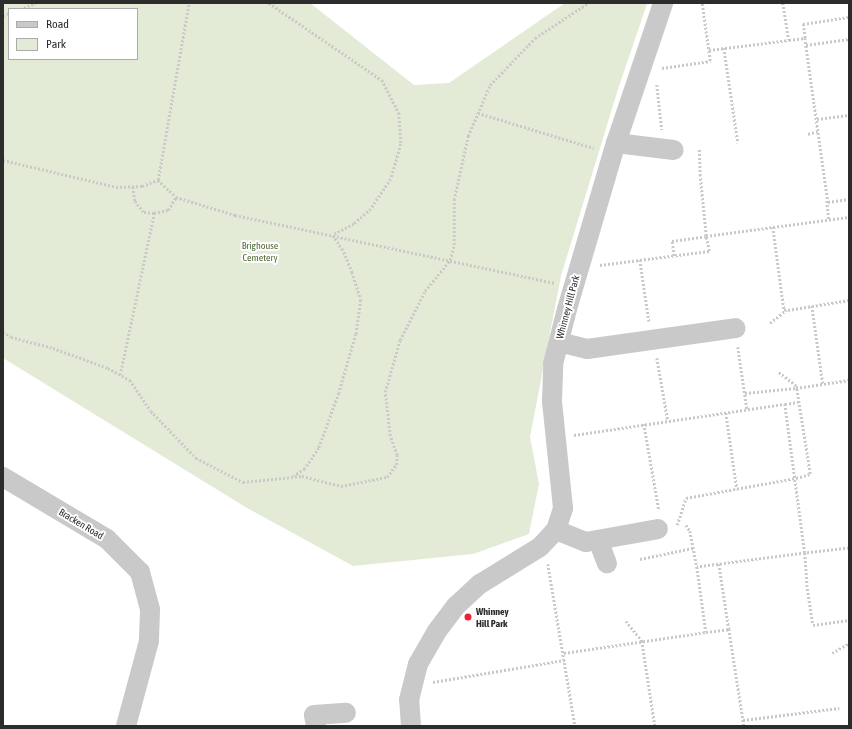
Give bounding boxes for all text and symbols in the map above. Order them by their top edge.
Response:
legend [8,8,138,60]
text: Road [46,17,69,31]
text: Park [46,37,66,51]
park label: Brighouse Cemetery [242,239,278,262]
street label: Whinney Hill Park [554,274,582,340]
street label: Bracken Road [57,506,105,542]
place label: Whinney Hill Park [476,605,509,628]
marker: Whinney Hill Park [463,612,473,622]

